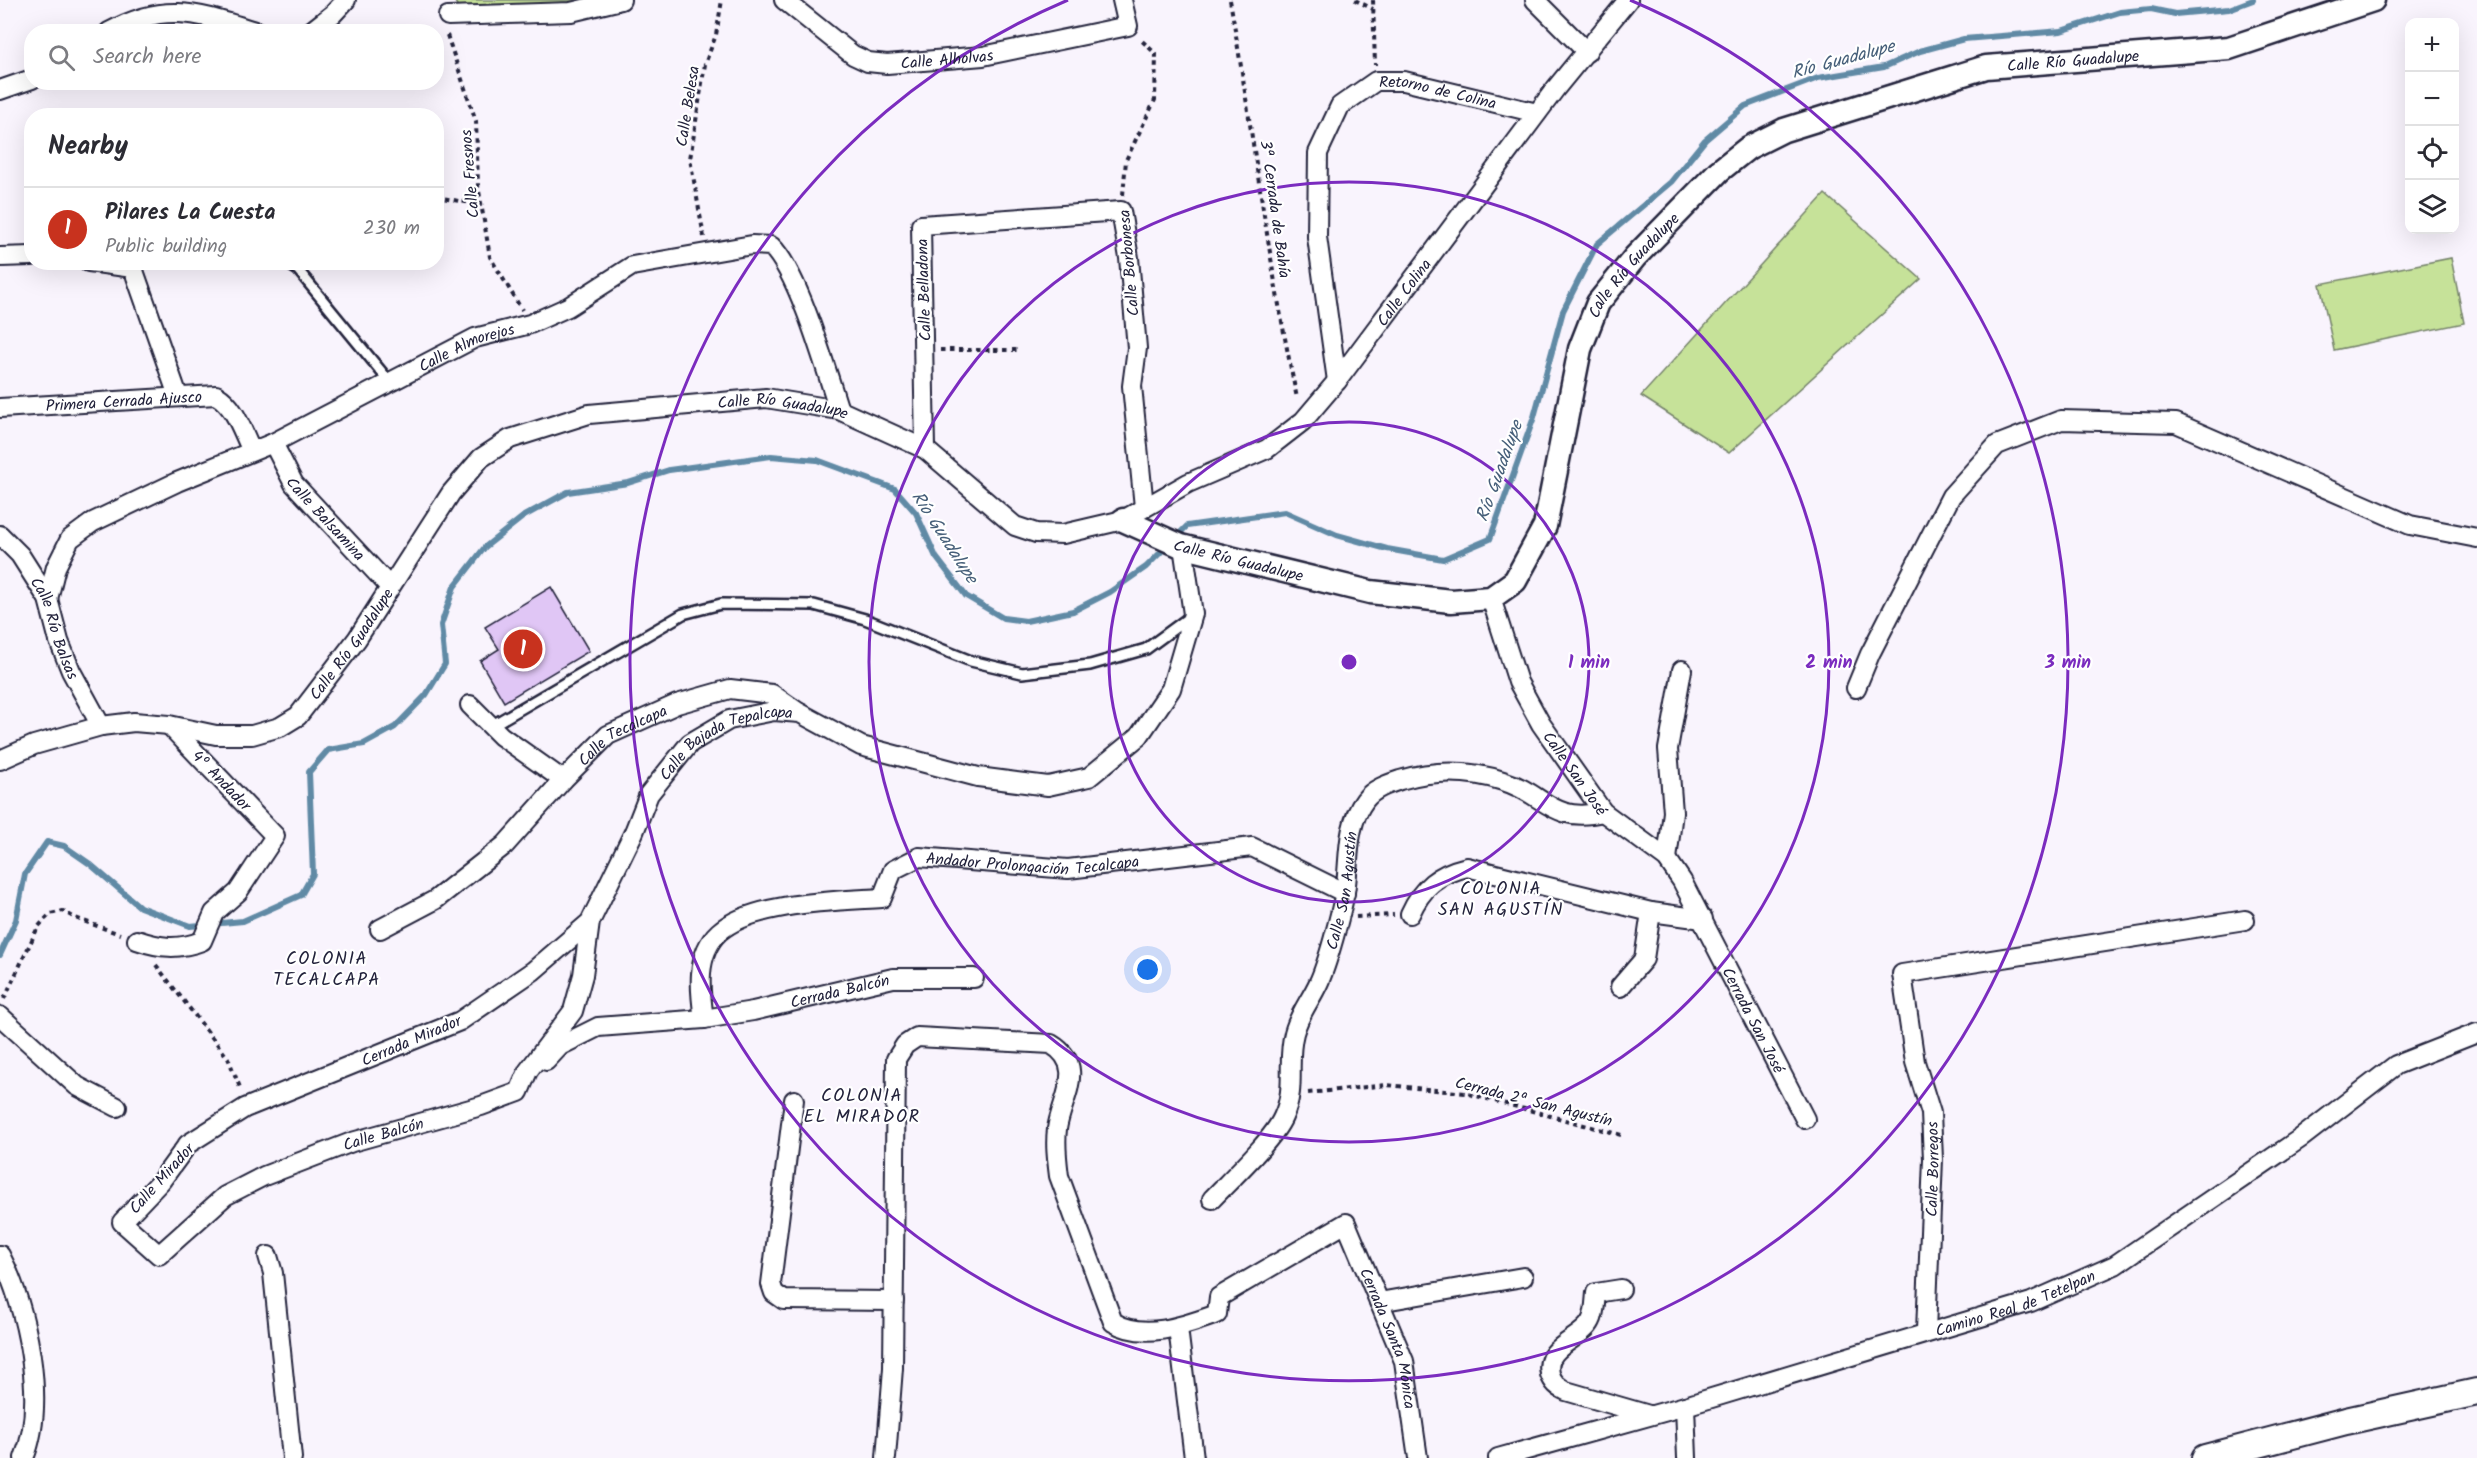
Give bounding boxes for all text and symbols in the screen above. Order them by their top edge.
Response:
map controls [2405,18,2459,234]
button: + [2405,18,2459,72]
search box [24,24,444,90]
water label: Río Guadalupe [1789,32,1900,88]
text: Search here [93,40,201,75]
icon: search [45,41,78,74]
street label: Calle Alholvas [900,43,996,77]
street label: Calle Río Guadalupe [2006,44,2140,79]
street label: Calle Belesa [670,64,707,148]
street label: Retorno de Colina [1379,70,1499,117]
button: − [2405,72,2459,126]
text: Nearby [48,126,128,168]
button: locate [2405,126,2459,180]
street label: Calle Fresnos [454,128,487,219]
street label: 3ª Cerrada de Bahía [1252,139,1297,280]
button: layers [2405,180,2459,234]
text: Pilares La Cuesta [105,196,275,231]
street label: Calle Río Guadalupe [1582,207,1686,322]
street label: Calle Borbonesa [1112,208,1147,317]
text: 1 [64,213,71,245]
text: 230 m [363,213,420,245]
text: Public building [105,231,227,263]
street label: Calle Belladona [910,238,939,342]
street label: Calle Colina [1371,254,1438,332]
street label: Calle Almorejos [414,317,518,379]
street label: Primera Cerrada Ajusco [45,385,203,419]
street label: Calle Río Guadalupe [717,387,852,427]
water label: Río Guadalupe [1469,415,1533,526]
street label: Calle Balsamina [279,473,371,567]
water label: Río Guadalupe [903,486,986,592]
street label: Calle Río Guadalupe [1169,533,1306,589]
street label: Calle Río Balsas [23,572,85,685]
street label: Calle Río Guadalupe [303,584,401,706]
pin: 1 [504,626,542,672]
text: 1 min [1568,649,1610,678]
text: 2 min [1806,649,1852,678]
text: 3 min [2044,649,2091,678]
centre of rings [1339,652,1359,672]
street label: Calle Tecalcapa [572,699,672,773]
street label: Calle Bajada Tepalcapa [654,699,794,786]
street label: Calle San José [1536,727,1613,822]
street label: 4º Andador [185,745,258,819]
street label: Calle San Agustín [1320,829,1365,953]
street label: Andador Prolongación Tecalcapa [925,847,1141,883]
district label: COLONIA SAN AGUSTÍN [1438,875,1564,925]
district label: COLONIA TECALCAPA [273,945,381,995]
your location [1133,955,1162,984]
street label: Cerrada San José [1715,963,1791,1079]
street label: Cerrada Balcón [788,968,892,1016]
street label: Cerrada Mirador [358,1008,467,1074]
street label: Cerrada 2ª San Agustín [1452,1071,1615,1134]
district label: COLONIA EL MIRADOR [804,1082,920,1132]
street label: Calle Balcón [339,1112,427,1158]
street label: Calle Borregos [1920,1121,1947,1217]
street label: Calle Mirador [123,1137,202,1220]
street label: Cerrada Santa Mónica [1352,1264,1422,1410]
street label: Camino Real de Tetelpan [1932,1264,2100,1344]

